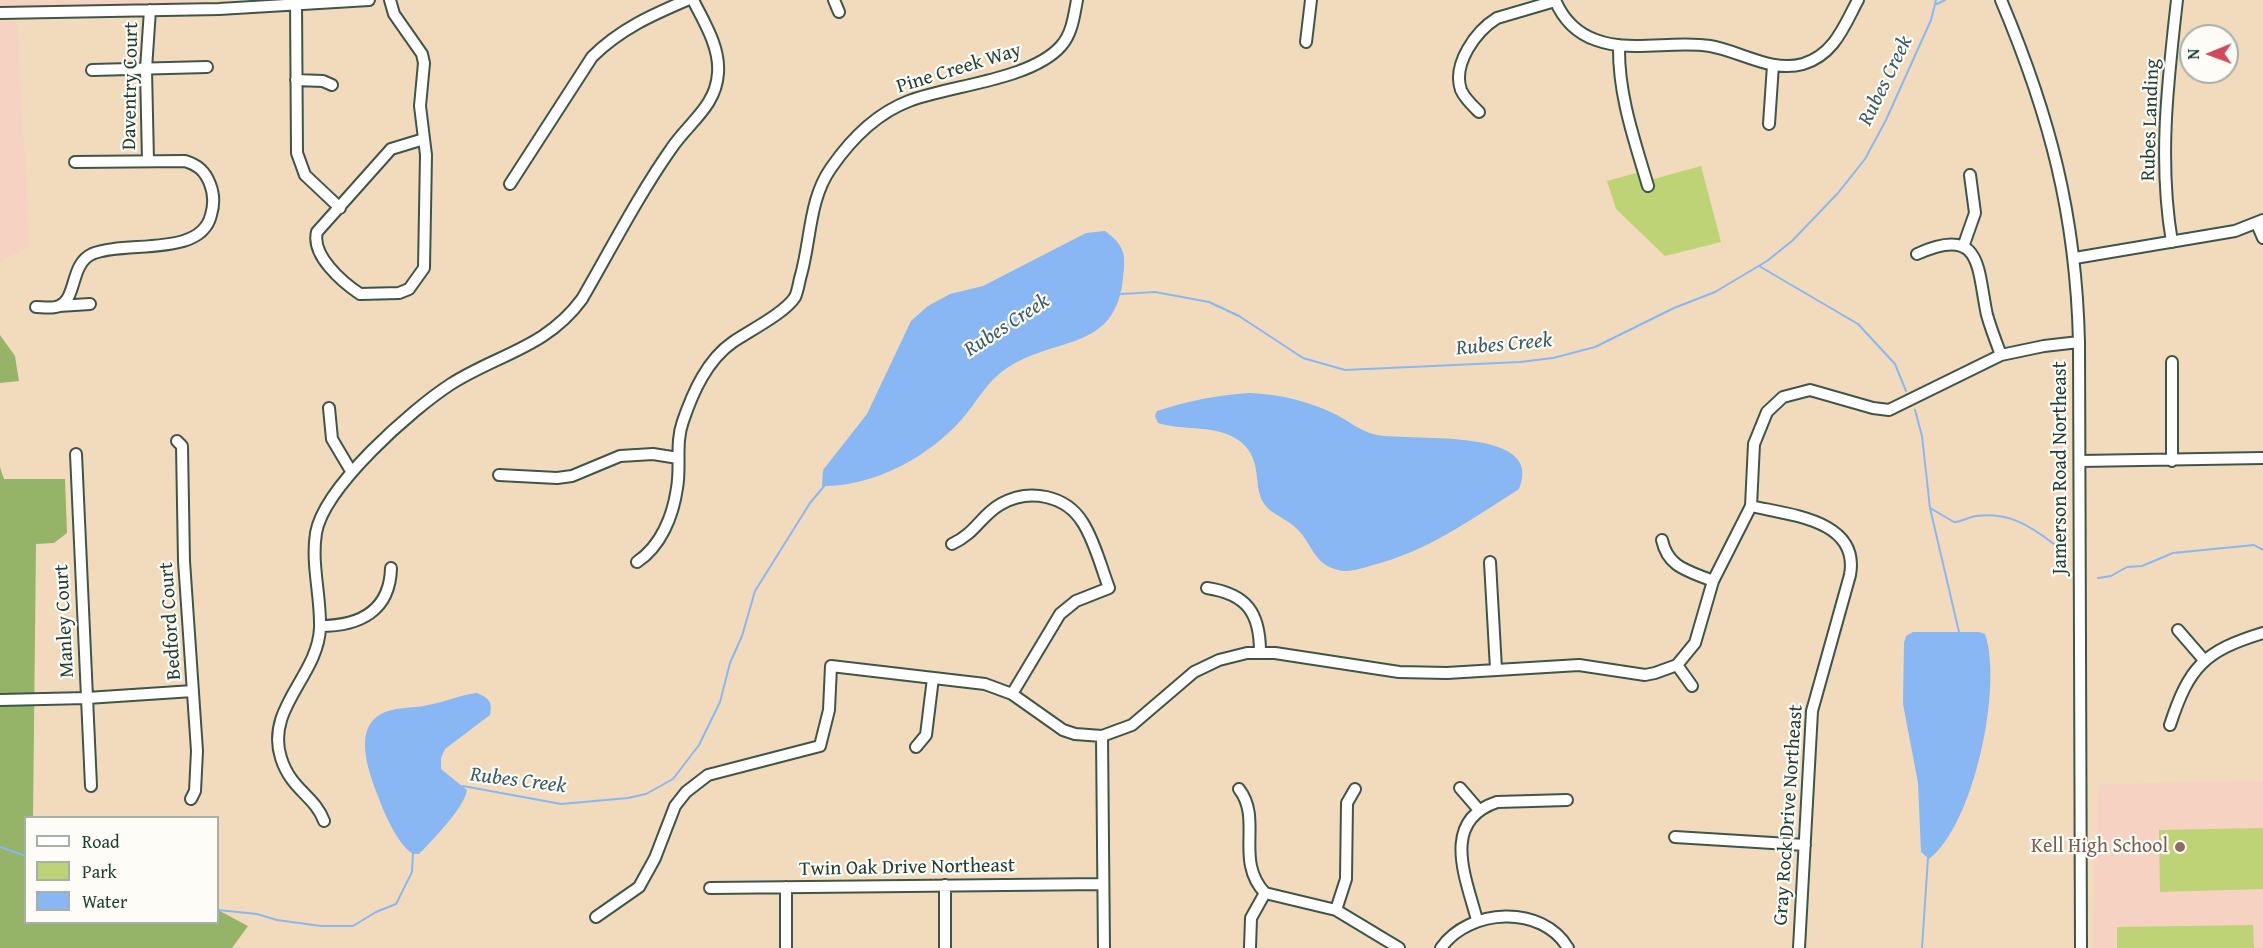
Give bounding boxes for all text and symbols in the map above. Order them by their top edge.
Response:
street label: Daventry Court [118,22,144,150]
north arrow [2179,24,2239,84]
water label: Rubes Creek [1854,32,1918,130]
street label: Pine Creek Way [894,39,1024,99]
text: N [2181,49,2205,60]
street label: Rubes Landing [2137,58,2165,182]
water label: Rubes Creek [960,289,1054,363]
water label: Rubes Creek [1455,328,1553,362]
street label: Jamerson Road Northeast [2049,361,2073,575]
street label: Bedford Court [155,561,187,681]
street label: Manley Court [50,564,80,678]
street label: Gray Rock Drive Northeast [1769,704,1809,926]
water label: Rubes Creek [469,763,567,799]
legend [24,816,219,924]
text: Road [82,828,120,855]
place label: Kell High School [2031,835,2168,859]
marker: Kell High School [2173,840,2187,854]
street label: Twin Oak Drive Northeast [799,854,1015,882]
text: Park [82,858,117,885]
text: Water [82,888,127,915]

